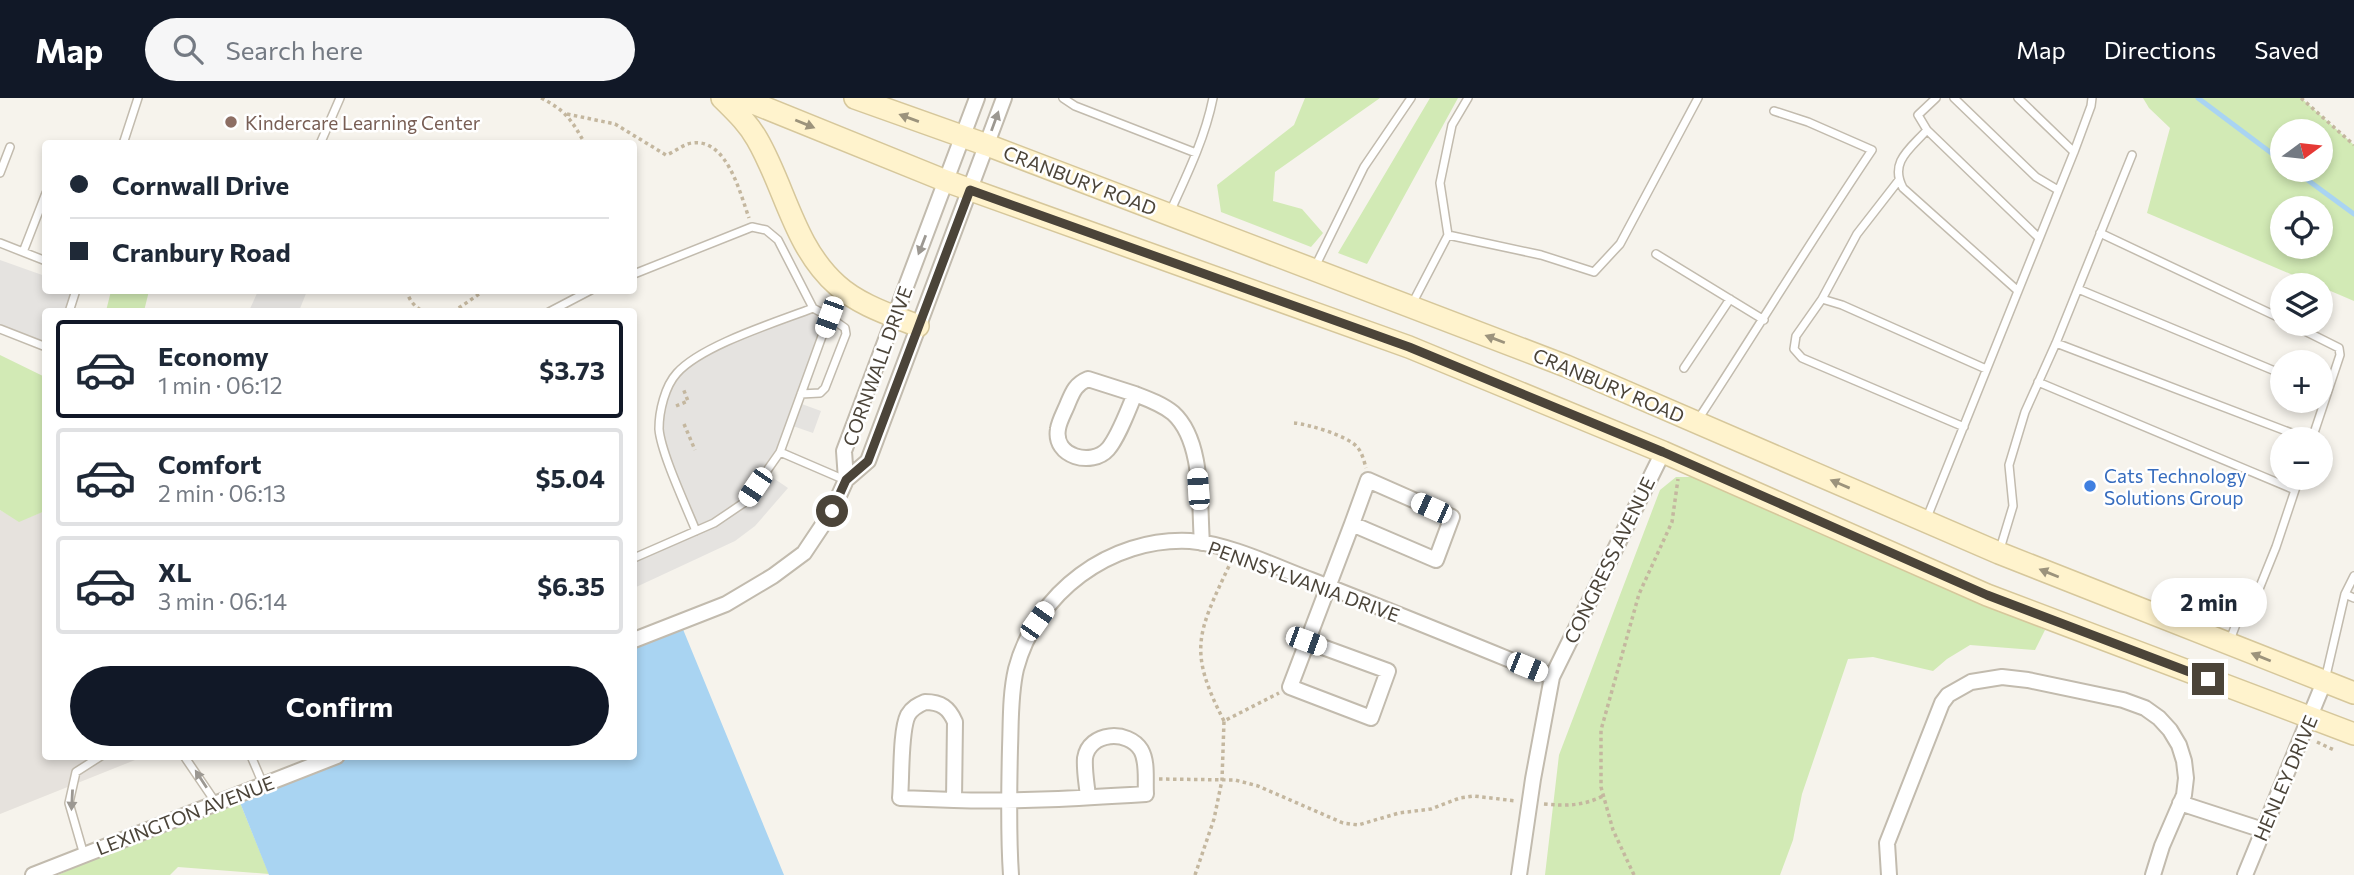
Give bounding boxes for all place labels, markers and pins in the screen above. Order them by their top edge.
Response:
place label: Kindercare Learning Center [245,111,481,134]
marker: Kindercare Learning Center [223,114,239,130]
place label: Cats Technology Solutions Group [2104,464,2247,509]
marker: Cats Technology Solutions Group [2082,478,2098,494]

